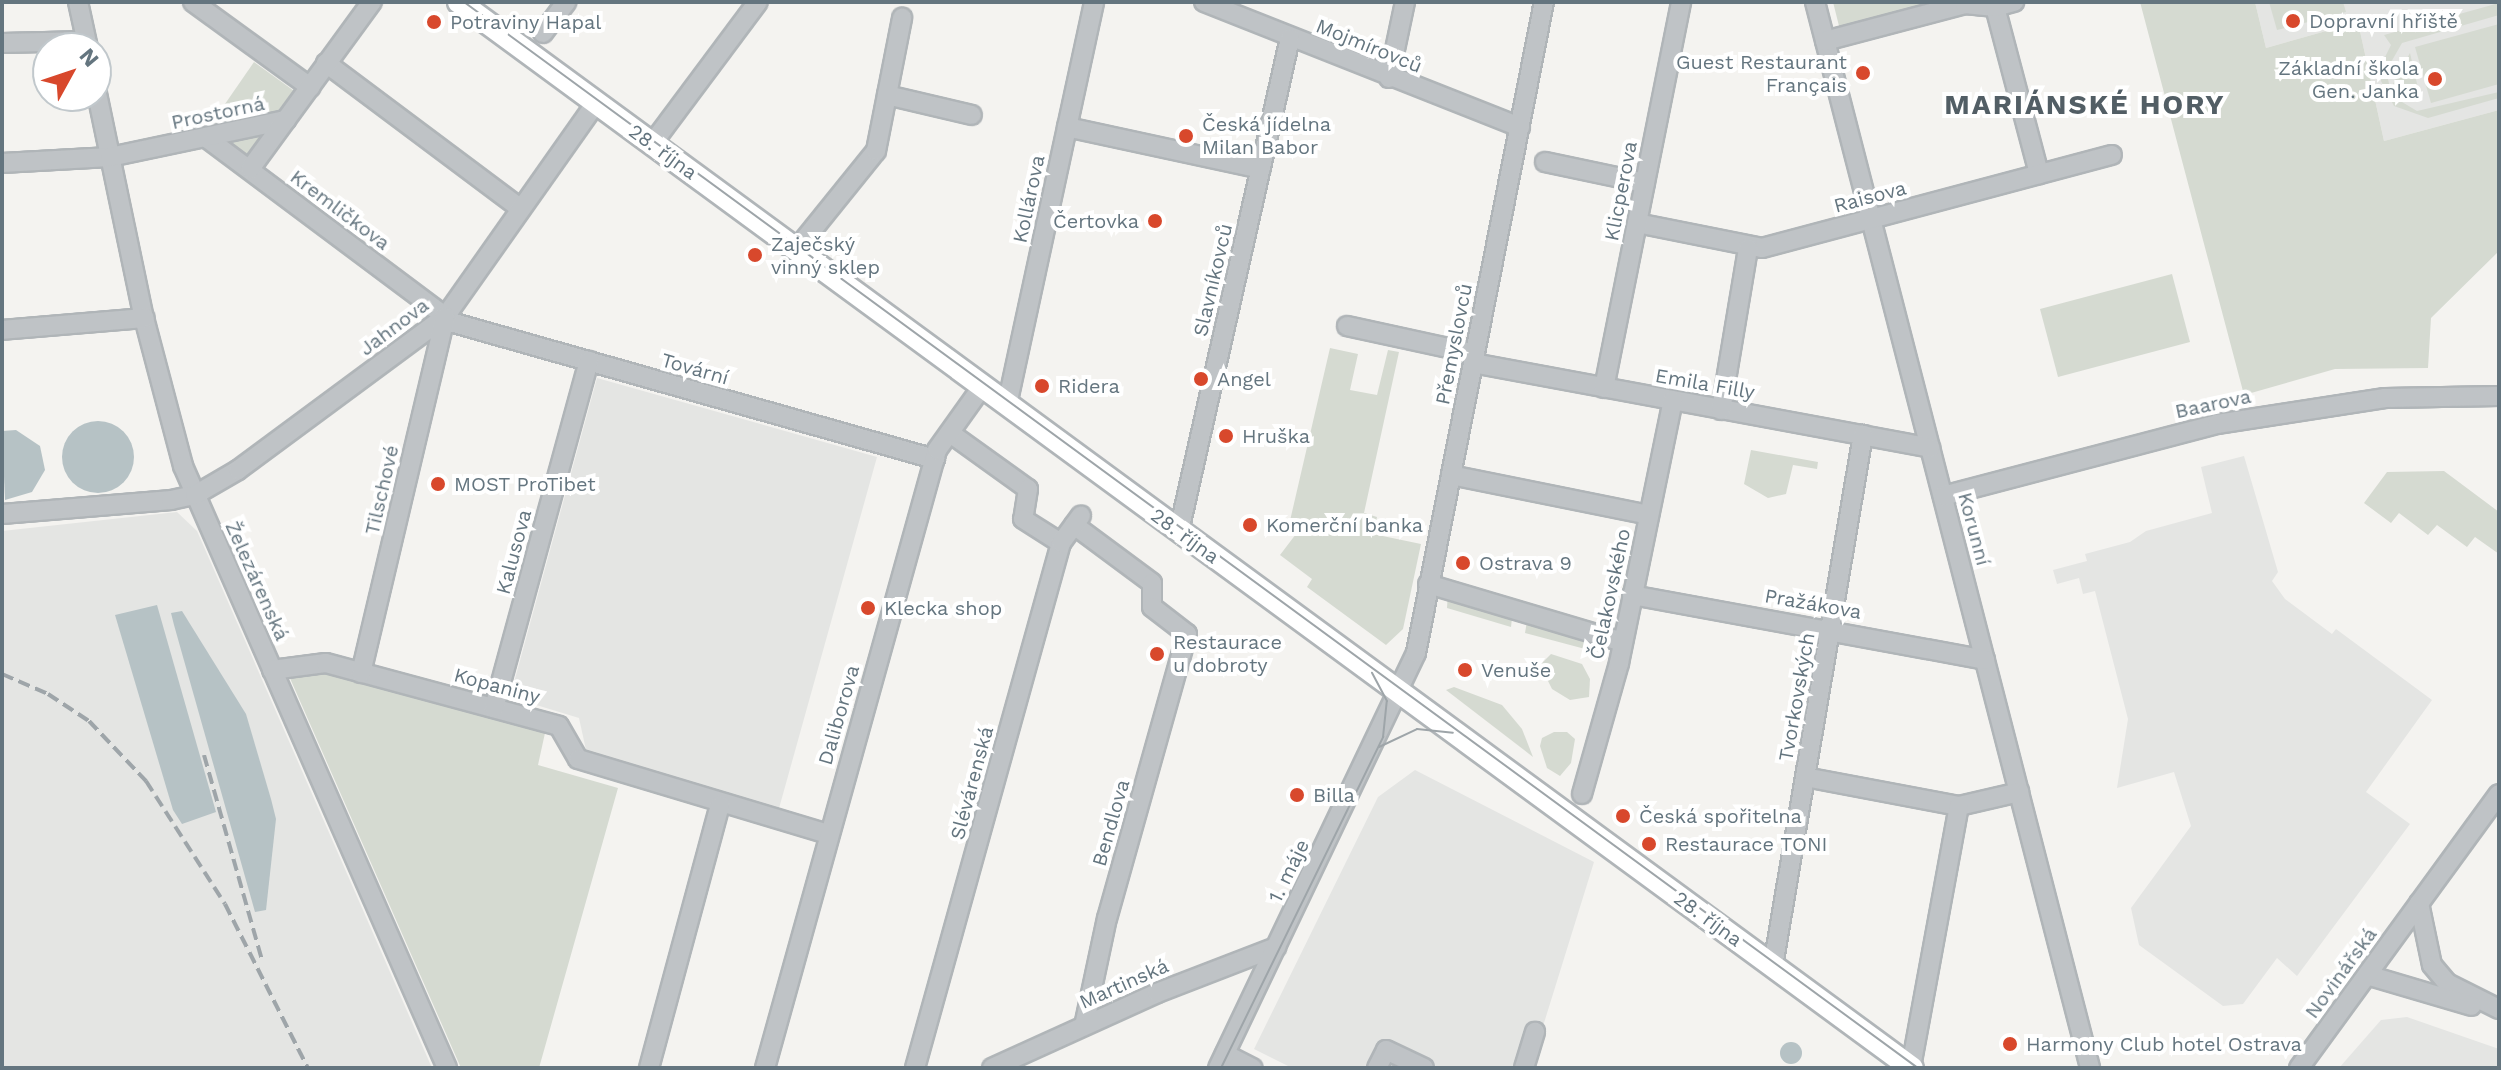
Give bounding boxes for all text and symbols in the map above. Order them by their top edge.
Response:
place label: Dopravní hřiště [2309,9,2458,33]
place label: Potraviny Hapal [450,10,602,34]
marker: Dopravní hřiště [2284,12,2302,30]
marker: Potraviny Hapal [425,13,443,31]
street label: Mojmírovců [1312,14,1426,78]
north arrow [32,32,112,112]
text: N [74,43,104,72]
place label: Guest Restaurant Français [1676,50,1847,97]
place label: Základní škola Gen. Janka [2278,56,2419,103]
marker: Guest Restaurant Français [1854,64,1872,82]
marker: Základní škola Gen. Janka [2426,70,2444,88]
district label: MARIÁNSKÉ HORY [1944,88,2226,122]
street label: Prostorná [169,91,267,135]
place label: Česká jídelna Milan Babor [1202,112,1332,159]
street label: 28. října [624,119,702,185]
marker: Česká jídelna Milan Babor [1177,127,1195,145]
street label: Klicperova [1600,139,1642,243]
street label: Kollárova [1008,153,1050,245]
street label: Kremličkova [285,165,395,255]
street label: Raisova [1831,176,1909,218]
place label: Čertovka [1053,209,1139,233]
marker: Čertovka [1146,212,1164,230]
street label: Slavníkovců [1188,221,1238,339]
place label: Zaječský vinný sklep [771,232,880,279]
marker: Zaječský vinný sklep [746,246,764,264]
street label: Přemyslovců [1430,281,1478,407]
street label: Jahnova [355,293,433,361]
street label: Tovární [658,348,732,390]
street label: Emila Filly [1653,363,1757,405]
place label: Angel [1217,367,1271,391]
marker: Angel [1192,370,1210,388]
place label: Ridera [1058,374,1120,398]
marker: Ridera [1033,377,1051,395]
street label: Baarova [2173,384,2253,424]
place label: Hruška [1242,424,1310,448]
marker: Hruška [1217,427,1235,445]
street label: Tilschové [360,443,404,537]
place label: MOST ProTibet [454,472,596,496]
marker: MOST ProTibet [429,475,447,493]
street label: Korunní [1953,490,1995,568]
street label: 28. října [1146,503,1224,569]
street label: Kalusova [491,507,537,597]
place label: Komerční banka [1266,513,1423,537]
marker: Komerční banka [1241,516,1259,534]
street label: Železárenská [220,518,294,644]
street label: Čelakovského [1584,526,1636,662]
place label: Ostrava 9 [1479,551,1572,575]
marker: Ostrava 9 [1454,554,1472,572]
street label: Pražákova [1763,584,1863,624]
place label: Klecka shop [884,596,1003,620]
marker: Klecka shop [859,599,877,617]
place label: Restaurace u dobroty [1173,630,1282,677]
street label: Tvorkovských [1774,631,1820,763]
marker: Restaurace u dobroty [1148,645,1166,663]
place label: Venuše [1481,658,1551,682]
marker: Venuše [1456,661,1474,679]
street label: Daliborova [813,662,865,768]
street label: Kopaniny [451,663,543,709]
street label: Slévárenská [945,724,999,842]
street label: Bendlova [1087,777,1135,869]
place label: Billa [1313,783,1355,807]
marker: Billa [1288,786,1306,804]
place label: Česká spořitelna [1639,804,1802,828]
marker: Česká spořitelna [1614,807,1632,825]
place label: Restaurace TONI [1665,832,1828,856]
marker: Restaurace TONI [1640,835,1658,853]
street label: 1. máje [1263,836,1315,906]
street label: 28. října [1669,886,1747,952]
street label: Novinářská [2300,923,2382,1023]
street label: Martinská [1076,954,1172,1014]
place label: Harmony Club hotel Ostrava [2026,1032,2303,1056]
marker: Harmony Club hotel Ostrava [2001,1035,2019,1053]

